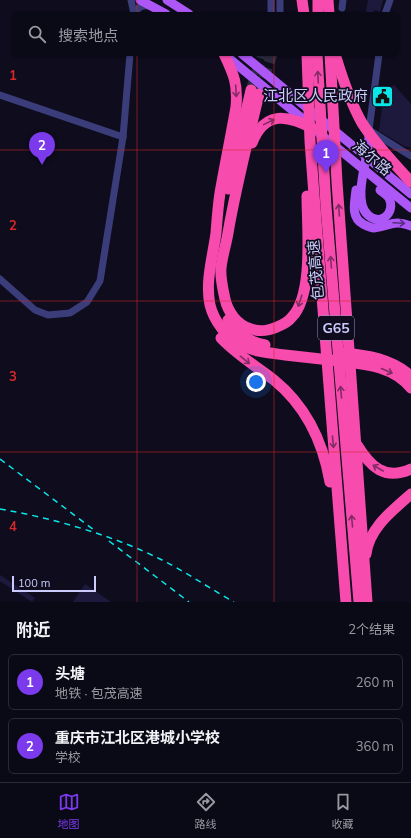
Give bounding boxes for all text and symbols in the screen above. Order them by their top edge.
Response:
search box [12,12,399,56]
icon: search [26,23,48,45]
text: 搜索地点 [58,26,118,45]
text: 1 [9,67,17,83]
one-way arrow [315,71,322,84]
public building icon: 江北区人民政府 [370,83,396,109]
one-way arrow [233,84,240,97]
place label: 江北区人民政府 [263,86,368,105]
one-way arrow [263,118,275,125]
pin: 2 [29,132,55,165]
street label: 海尔路 [349,136,396,179]
pin: 1 [313,140,339,173]
one-way arrow [336,204,343,217]
text: 2 [9,217,17,233]
one-way arrow [392,220,405,227]
street label: 包茂高速 [303,239,328,301]
one-way arrow [327,256,334,269]
one-way arrow [296,295,303,308]
road number: G65 [318,316,354,340]
one-way arrow [240,355,251,364]
text: 3 [9,368,17,384]
one-way arrow [380,368,392,375]
your location [246,372,266,392]
one-way arrow [338,386,345,399]
one-way arrow [330,435,337,448]
one-way arrow [372,464,384,472]
one-way arrow [349,515,356,528]
text: 4 [9,518,17,534]
scale bar [12,574,96,593]
text: 100 m [18,576,50,590]
text: 附近 [16,619,50,640]
text: 2个结果 [348,621,395,637]
text: 头塘 [55,664,85,683]
text: 1 [26,674,34,690]
text: 260 m [356,674,394,690]
text: 地铁 · 包茂高速 [55,685,143,701]
text: 重庆市江北区港城小学校 [55,728,220,747]
text: 2 [26,738,34,754]
text: 360 m [356,738,394,754]
text: 学校 [55,749,81,765]
tab: 地图 [58,791,80,831]
tab: 路线 [195,791,217,831]
tab: 收藏 [332,791,354,831]

